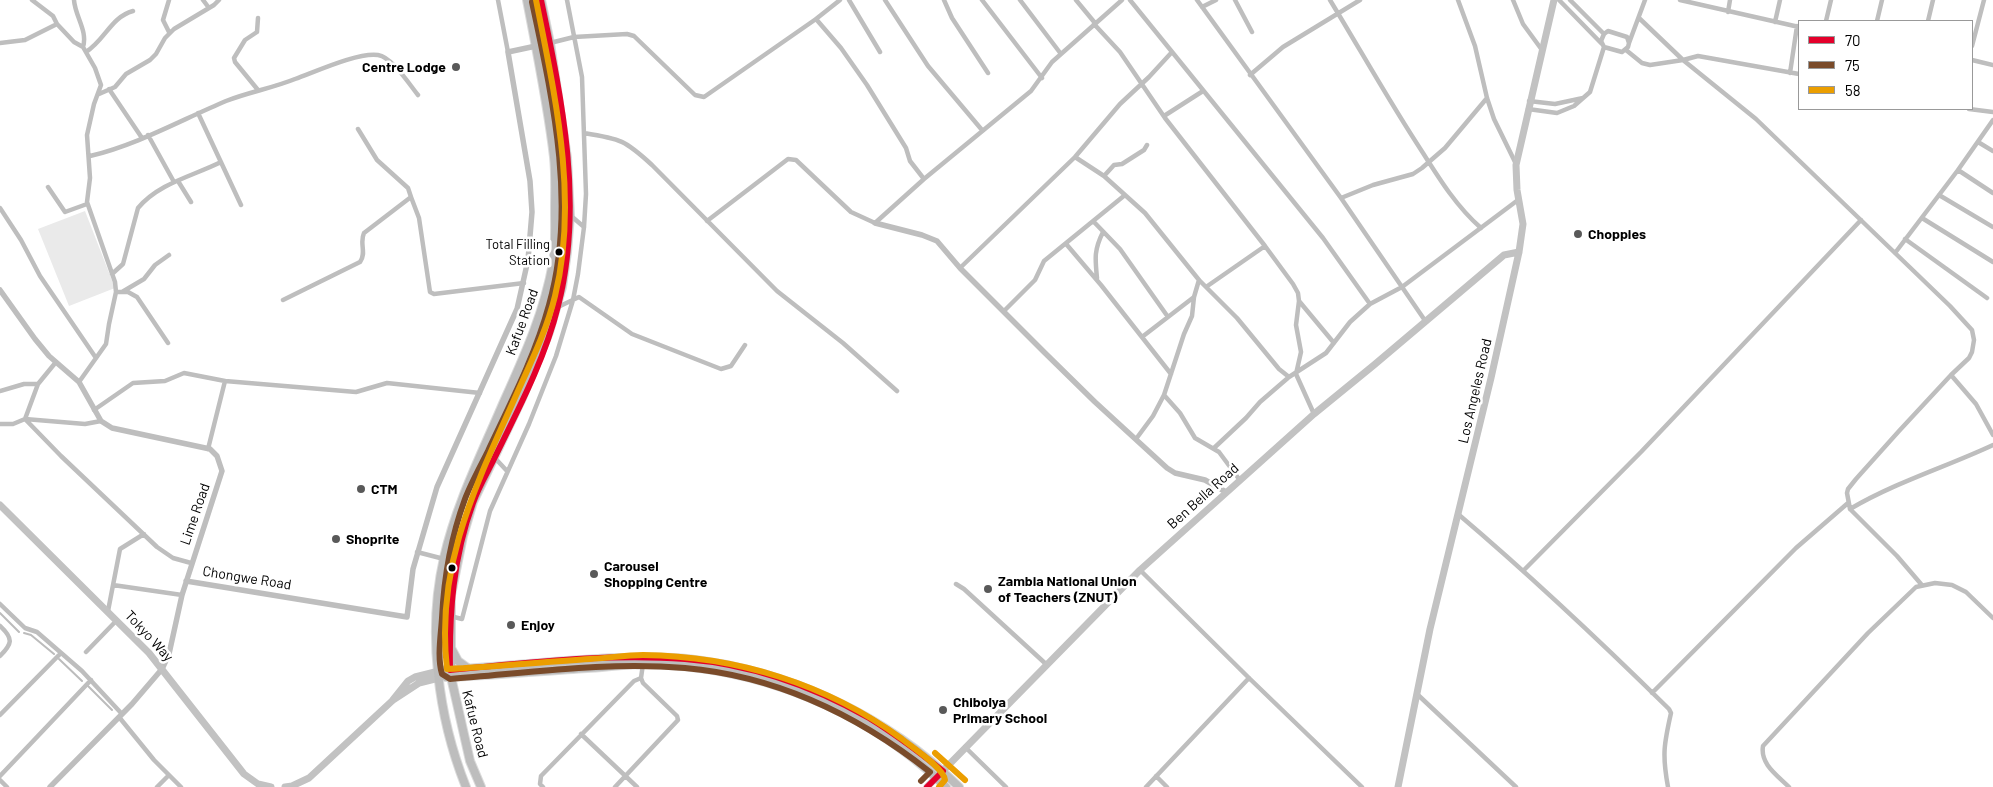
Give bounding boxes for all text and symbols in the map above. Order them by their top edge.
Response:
legend [1798,20,1973,110]
text: 70 [1845,31,1861,49]
text: 75 [1845,56,1860,74]
place label: Centre Lodge [362,59,446,75]
marker: Centre Lodge [450,61,462,73]
text: 58 [1845,81,1861,99]
place label: Choppies [1588,226,1646,242]
marker: Choppies [1572,228,1584,240]
place label: Total Filling Station [486,237,550,268]
marker: Total Filling Station [554,247,564,257]
street label: Kafue Road [502,287,542,357]
street label: Los Angeles Road [1455,337,1495,445]
street label: Ben Bella Road [1164,460,1242,532]
street label: Lime Road [177,481,213,547]
place label: CTM [371,481,398,497]
marker: CTM [355,483,367,495]
place label: Shoprite [346,531,399,547]
marker: Shoprite [330,533,342,545]
place label: Carousel Shopping Centre [604,558,707,590]
street label: Chongwe Road [201,563,293,593]
unlabelled marker [447,563,457,573]
marker: Carousel Shopping Centre [588,568,600,580]
place label: Zambia National Union of Teachers (ZNUT) [998,573,1137,606]
marker: Zambia National Union of Teachers (ZNUT) [982,583,994,595]
street label: Tokyo Way [121,607,177,665]
place label: Enjoy [521,617,555,633]
marker: Enjoy [505,619,517,631]
street label: Kafue Road [458,688,492,760]
place label: Chibolya Primary School [953,694,1047,726]
marker: Chibolya Primary School [937,704,949,716]

